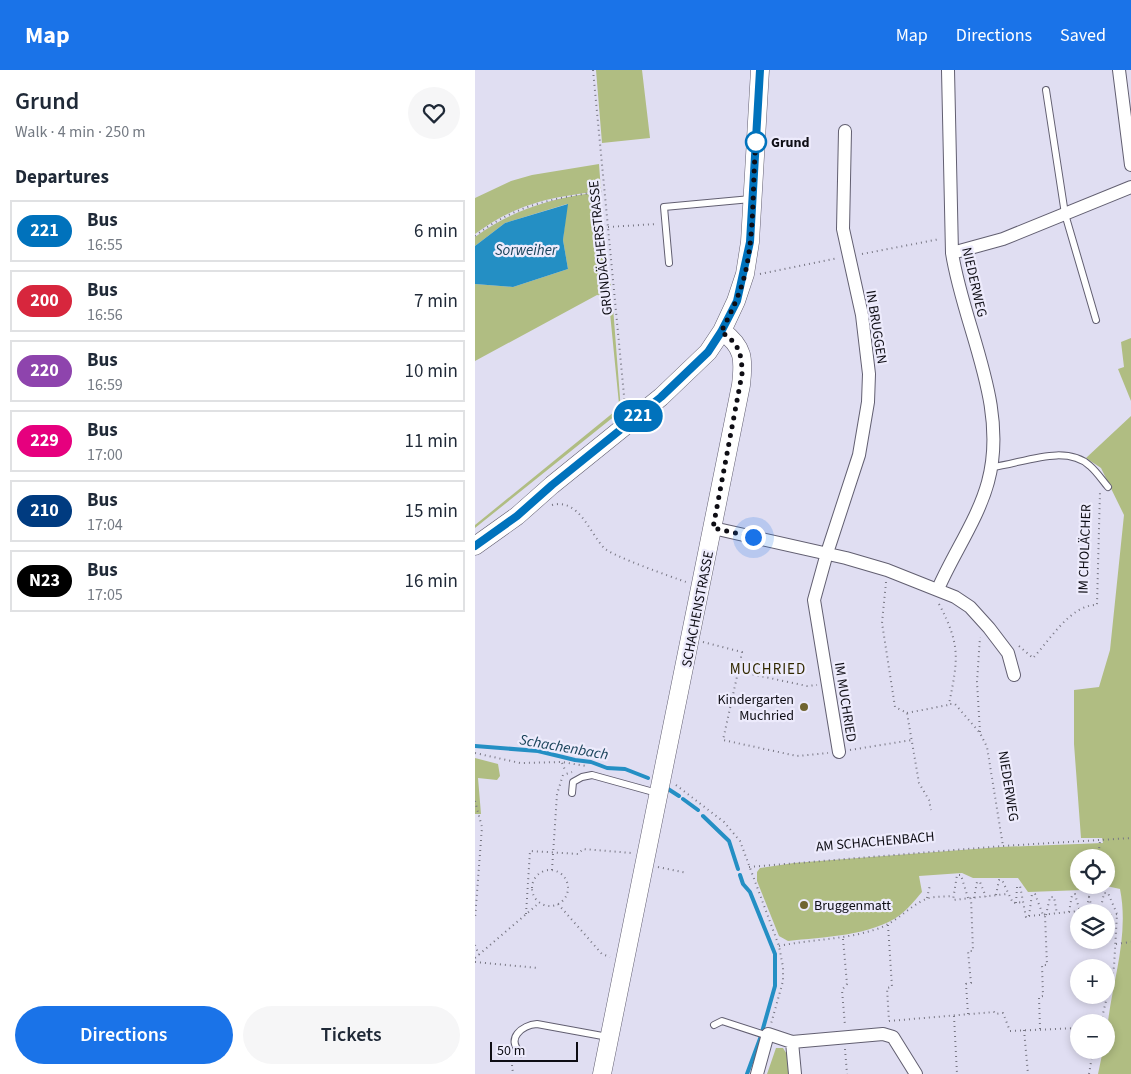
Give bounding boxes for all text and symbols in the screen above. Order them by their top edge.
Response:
text: Map [25,18,70,53]
text: Map [896,23,928,48]
text: Directions [956,23,1032,48]
text: Saved [1060,23,1106,48]
text: Grund [15,84,79,119]
button: heart [408,87,460,139]
text: Walk · 4 min · 250 m [15,121,146,143]
marker: Grund [745,131,767,153]
place label: Grund [771,133,810,153]
text: Departures [15,164,109,191]
street label: GRUNDÄCHERSTRASSE [584,180,618,316]
text: Bus [87,207,118,234]
text: 221 [30,218,59,243]
text: 6 min [414,218,458,245]
text: 16:55 [87,234,123,256]
water label: Sorweiher [495,240,558,261]
street label: NIEDERWEG [956,245,992,319]
text: Bus [87,277,118,304]
text: 200 [30,288,59,313]
text: 7 min [414,288,458,315]
street label: IN BRUGGEN [860,289,892,366]
text: 16:56 [87,304,123,326]
text: Bus [87,347,118,374]
text: 220 [30,358,59,383]
text: 10 min [404,358,458,385]
text: 16:59 [87,374,123,396]
line badge: 221 [609,400,667,432]
text: 221 [624,403,652,428]
text: Bus [87,417,118,444]
text: 229 [30,428,59,453]
text: 11 min [404,428,458,455]
text: 17:00 [87,444,123,466]
text: Bus [87,487,118,514]
text: 210 [30,498,59,523]
text: 15 min [404,498,458,525]
street label: IM CHOLÄCHER [1073,504,1097,594]
text: 17:04 [87,514,123,536]
your location [741,525,766,550]
street label: SCHACHENSTRASSE [677,549,719,669]
text: Bus [87,557,118,584]
text: N23 [29,568,60,593]
text: 16 min [404,568,458,595]
text: 17:05 [87,584,123,606]
district label: MUCHRIED [730,659,806,680]
street label: IM MUCHRIED [829,661,861,744]
place label: Kindergarten Muchried [717,690,794,726]
marker: Kindergarten Muchried [798,701,810,713]
water label: Schachenbach [518,729,610,766]
street label: NIEDERWEG [993,749,1023,823]
street label: AM SCHACHENBACH [815,827,935,857]
map controls [1070,849,1115,1059]
button: locate [1070,849,1115,894]
place label: Bruggenmatt [814,896,891,916]
marker: Bruggenmatt [798,899,810,911]
button: layers [1070,904,1115,949]
button: + [1070,959,1115,1004]
button: Directions [15,1006,233,1064]
button: Tickets [243,1006,460,1064]
button: − [1070,1014,1115,1059]
scale bar [490,1039,577,1062]
text: 50 m [497,1041,525,1061]

